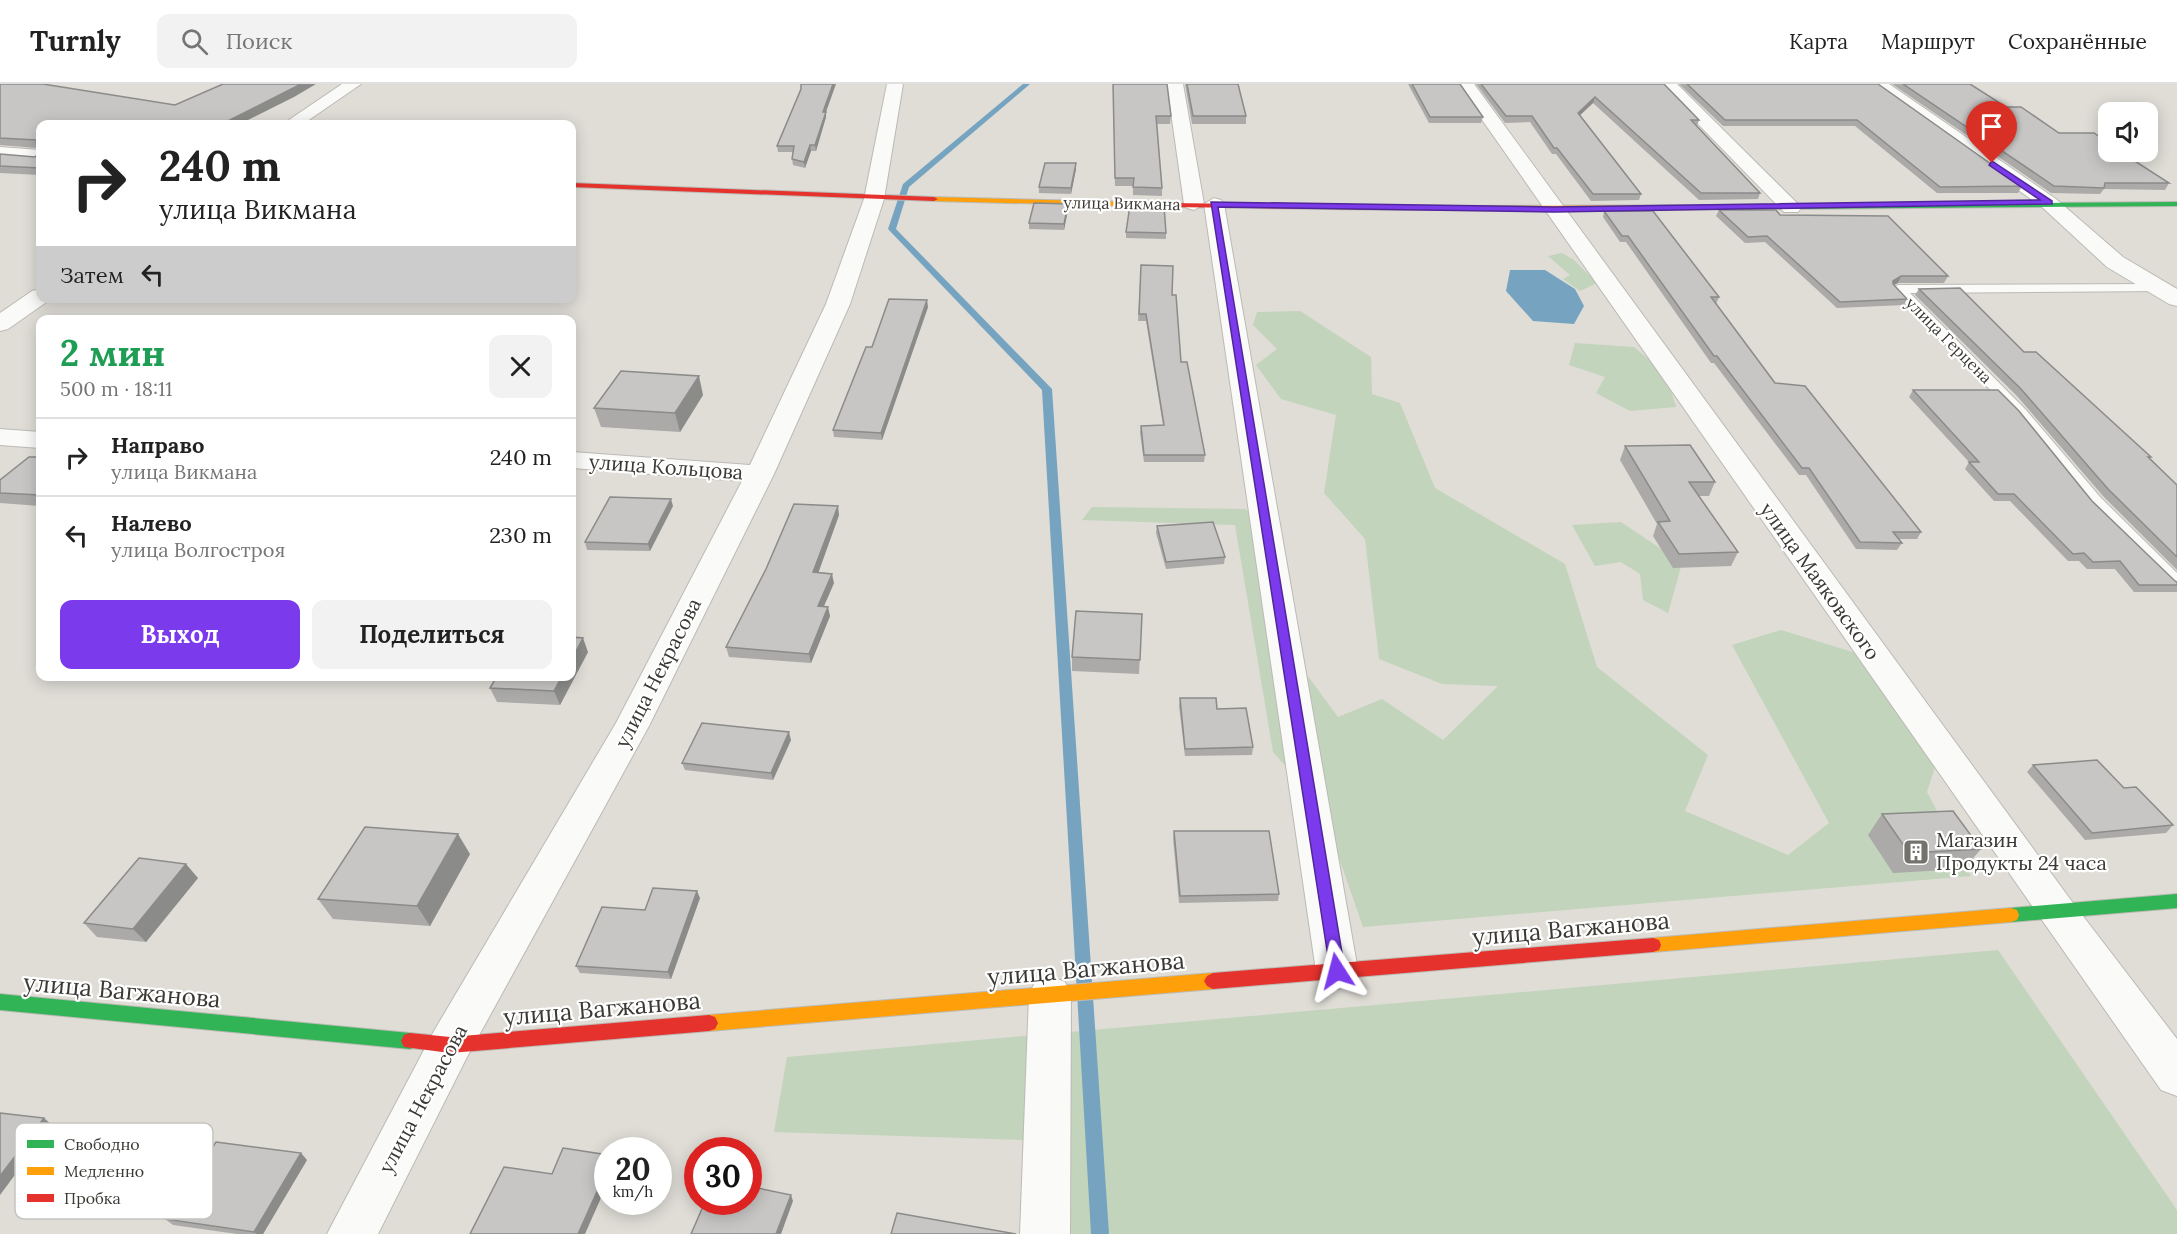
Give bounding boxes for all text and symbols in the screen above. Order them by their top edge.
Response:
search box [157,14,577,68]
text: Turnly [30,23,121,59]
icon: search [178,25,211,58]
text: Поиск [226,27,292,55]
text: Карта [1789,28,1848,55]
text: Маршрут [1881,28,1975,55]
text: Сохранённые [2008,28,2147,55]
pin [1966,101,2017,163]
map controls [2098,102,2158,162]
button: sound [2098,102,2158,162]
icon: arrive [1975,110,2008,143]
text: 240 m [159,139,281,193]
icon: right [60,144,138,222]
text: улица Викмана [159,192,357,226]
street label: улица Викмана [1063,192,1181,214]
icon: left [136,258,169,291]
text: Затем [60,261,124,289]
street label: улица Герцена [1902,293,1996,387]
text: 2 мин [60,330,165,376]
button: close [489,335,552,398]
text: 500 m · 18:11 [60,376,172,401]
text: Направо [111,431,205,459]
icon: right [60,441,93,474]
text: 240 m [490,443,552,471]
street label: улица Кольцова [588,449,744,484]
text: улица Викмана [111,459,257,484]
street label: улица Маяковского [1755,497,1886,664]
text: Налево [111,509,192,537]
icon: left [60,519,93,552]
text: 230 m [489,521,552,549]
text: улица Волгостроя [111,537,285,562]
street label: улица Некрасова [609,594,706,752]
button: Выход [60,600,300,669]
button: Поделиться [312,600,552,669]
place label: Магазин Продукты 24 часа [1936,827,2107,875]
building icon: Магазин Продукты 24 часа [1901,837,1931,867]
street label: улица Вагжанова [1471,904,1671,953]
position arrow [1305,939,1369,1003]
street label: улица Вагжанова [986,944,1186,993]
street label: улица Вагжанова [22,966,222,1015]
street label: улица Вагжанова [502,984,702,1033]
street label: улица Некрасова [373,1020,472,1177]
legend [15,1123,213,1219]
text: Свободно [64,1134,140,1154]
speed limit sign: 30 [684,1137,762,1215]
text: 20 [615,1150,651,1188]
text: Медленно [64,1161,144,1181]
text: km/h [613,1182,653,1201]
text: Пробка [64,1188,121,1208]

